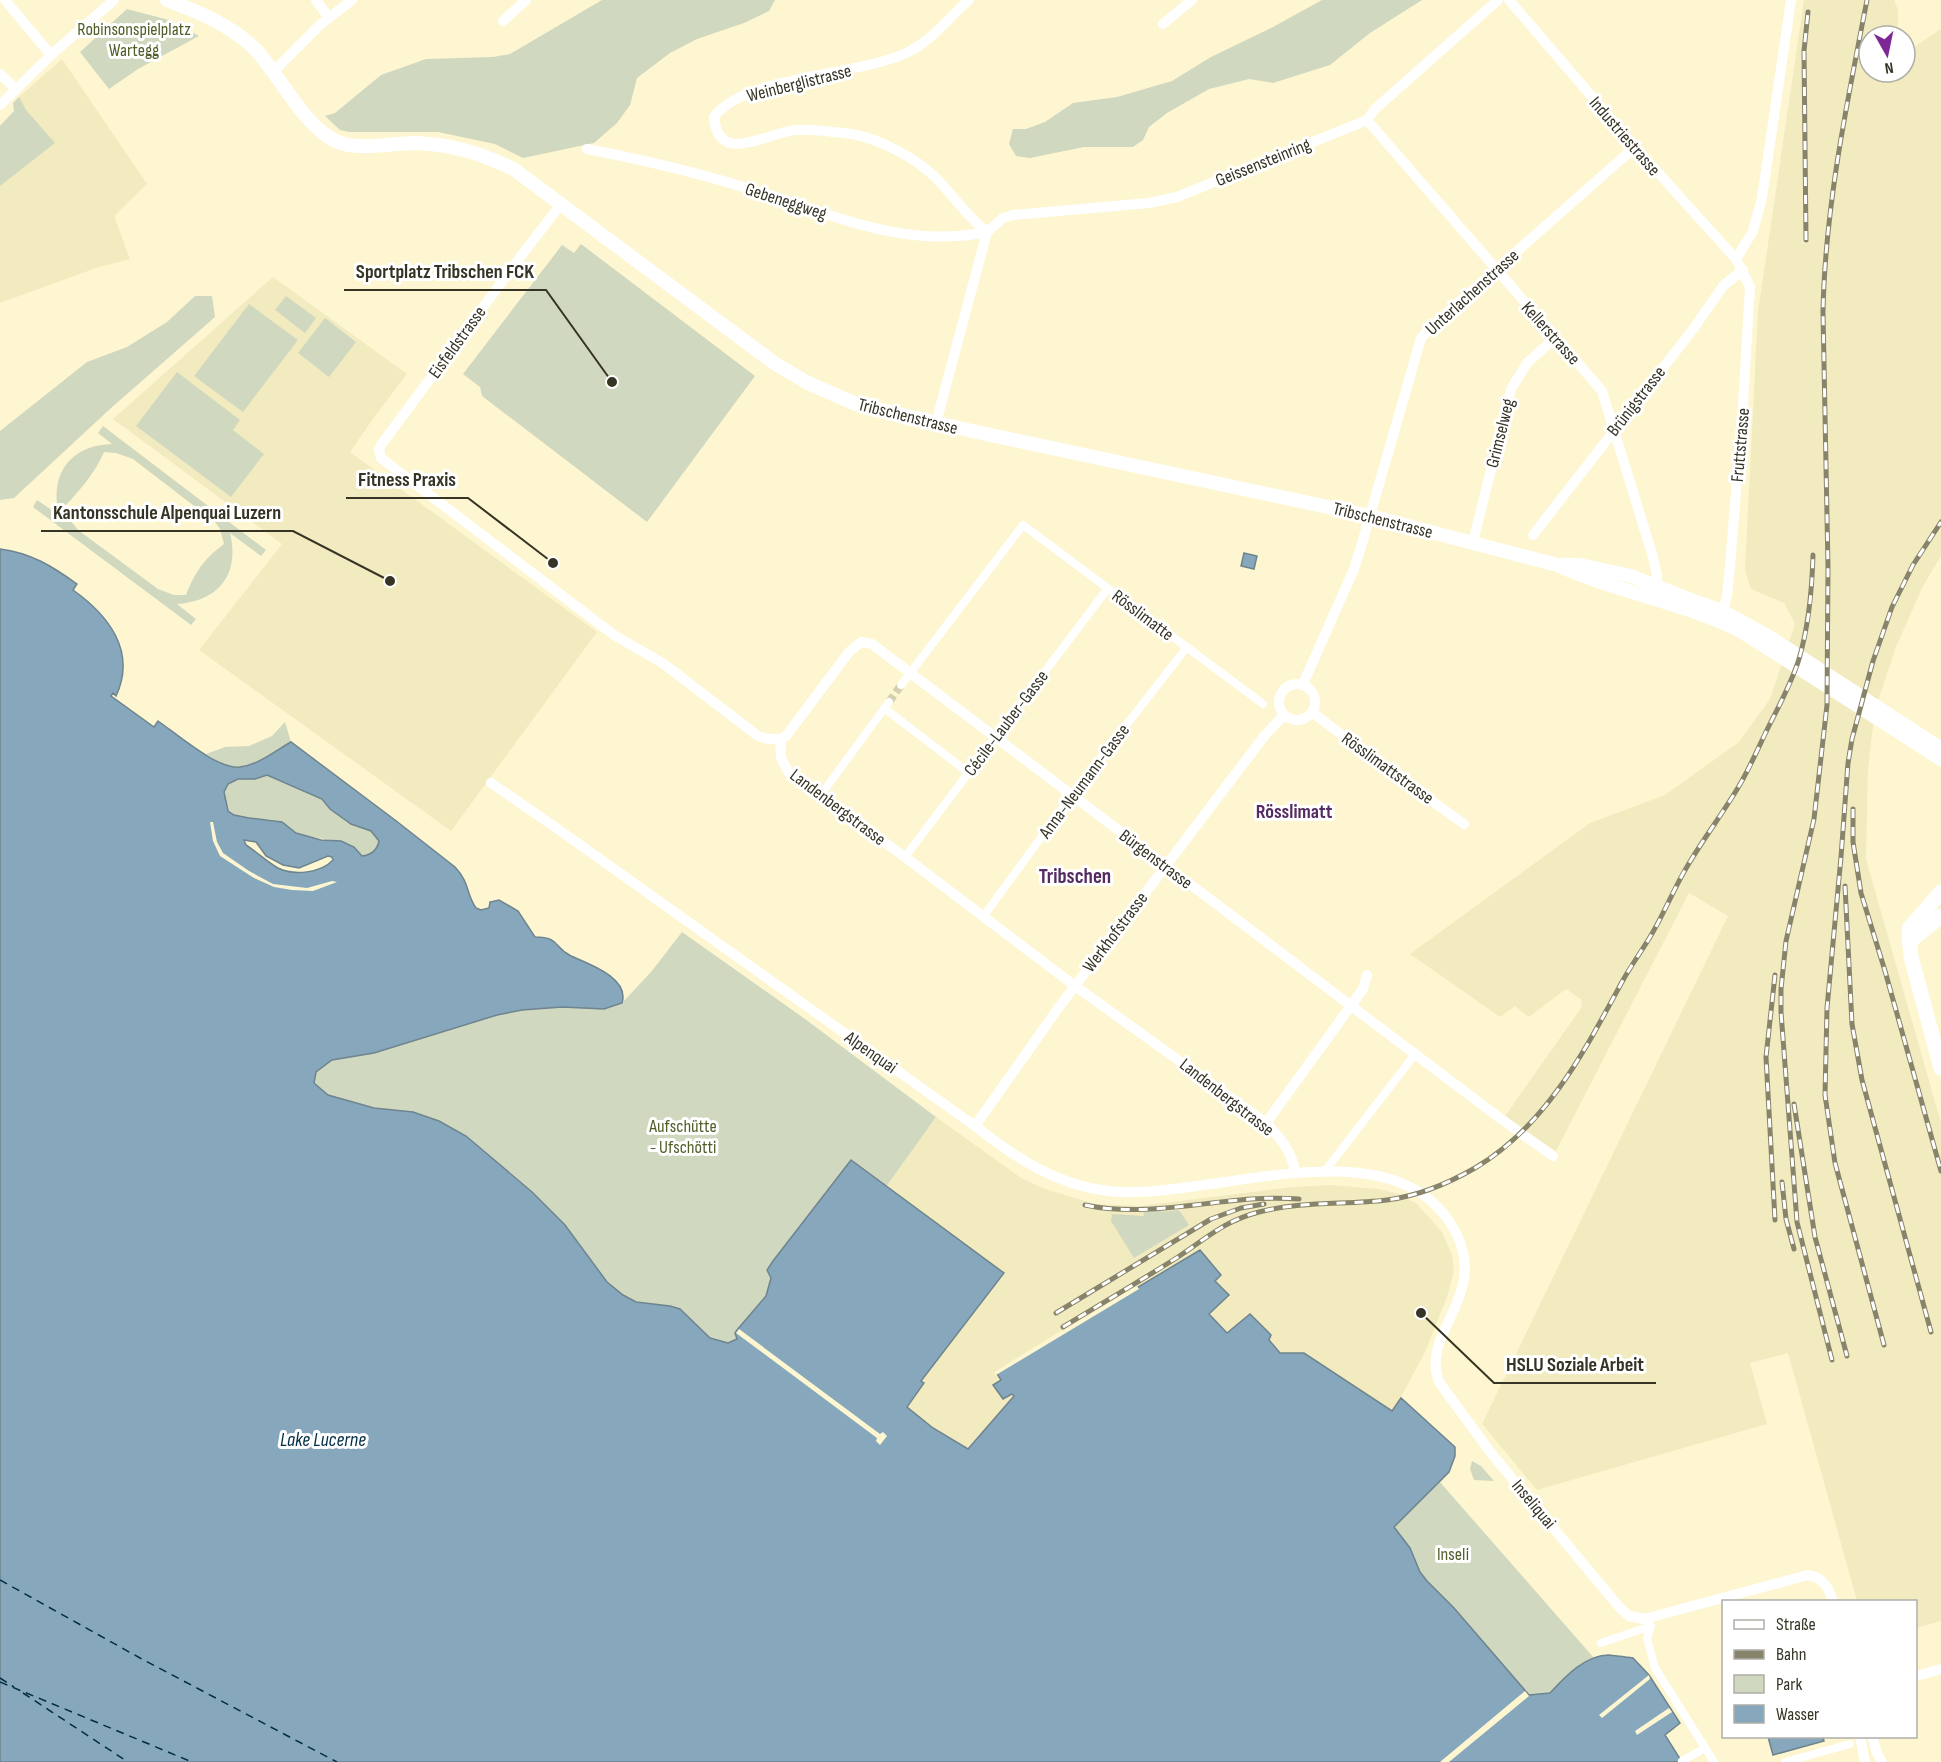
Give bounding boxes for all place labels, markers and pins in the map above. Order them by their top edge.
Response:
callout: Sportplatz Tribschen FCK [344,252,546,290]
callout: Fitness Praxis [346,460,468,498]
callout: Kantonsschule Alpenquai Luzern [41,493,293,531]
callout: HSLU Soziale Arbeit [1494,1345,1656,1383]

